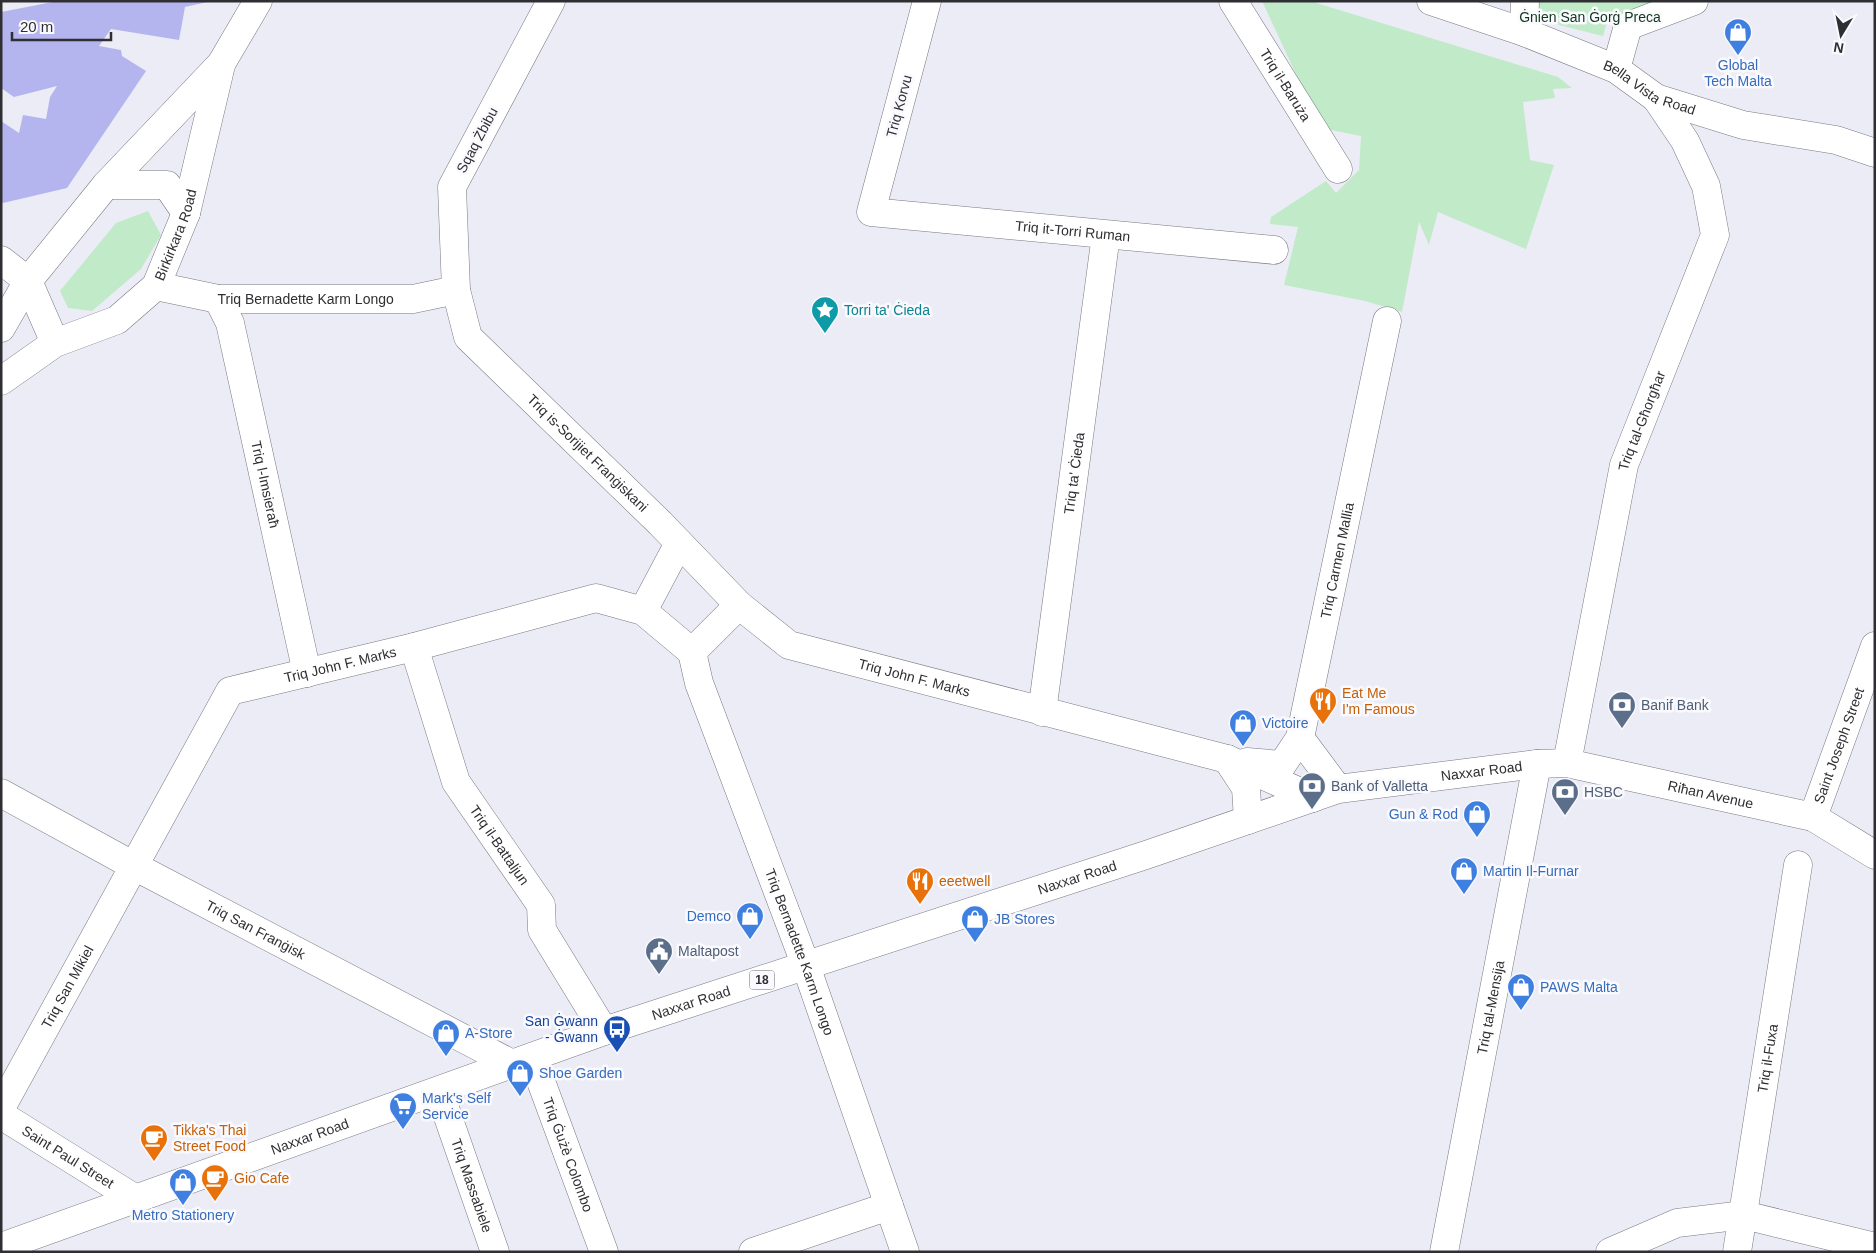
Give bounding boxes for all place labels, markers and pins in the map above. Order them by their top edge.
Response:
shop icon: Global Tech Malta [1723,17,1753,56]
place label: Global Tech Malta [1704,57,1772,89]
place icon: Torri ta' Ċieda [810,295,840,334]
place label: Torri ta' Ċieda [844,301,930,318]
place label: Eat Me I'm Famous [1342,685,1415,717]
restaurant icon: Eat Me I'm Famous [1308,686,1338,725]
bank icon: Banif Bank [1607,690,1637,729]
place label: Banif Bank [1641,697,1710,713]
shop icon: Victoire [1228,708,1258,747]
place label: Victoire [1262,715,1309,731]
bank icon: Bank of Valletta [1297,771,1327,810]
bank icon: HSBC [1550,777,1580,816]
place label: Bank of Valletta [1331,778,1428,794]
place label: HSBC [1584,784,1623,800]
shop icon: Gun & Rod [1462,799,1492,838]
place label: Gun & Rod [1389,806,1458,822]
shop icon: Martin Il-Furnar [1449,856,1479,895]
place label: Martin Il-Furnar [1483,863,1579,879]
restaurant icon: eeetwell [905,866,935,905]
place label: eeetwell [939,873,990,889]
shop icon: Demco [735,901,765,940]
shop icon: JB Stores [960,904,990,943]
place label: Demco [687,908,731,924]
place label: JB Stores [994,911,1055,927]
public building icon: Maltapost [644,936,674,975]
place label: Maltapost [678,943,739,959]
shop icon: PAWS Malta [1506,972,1536,1011]
place label: PAWS Malta [1540,979,1618,995]
place label: San Ġwann - Ġwann [525,1012,598,1045]
bus stop icon: San Ġwann - Ġwann [602,1014,632,1053]
shop icon: A-Store [431,1018,461,1057]
place label: A-Store [465,1025,513,1041]
shop icon: Shoe Garden [505,1058,535,1097]
place label: Shoe Garden [539,1065,622,1081]
place label: Mark's Self Service [422,1090,491,1122]
supermarket icon: Mark's Self Service [388,1091,418,1130]
place label: Tikka's Thai Street Food [173,1122,246,1154]
cafe icon: Tikka's Thai Street Food [139,1123,169,1162]
cafe icon: Gio Cafe [200,1163,230,1202]
shop icon: Metro Stationery [168,1167,198,1206]
place label: Gio Cafe [234,1170,289,1186]
place label: Metro Stationery [132,1207,234,1223]

